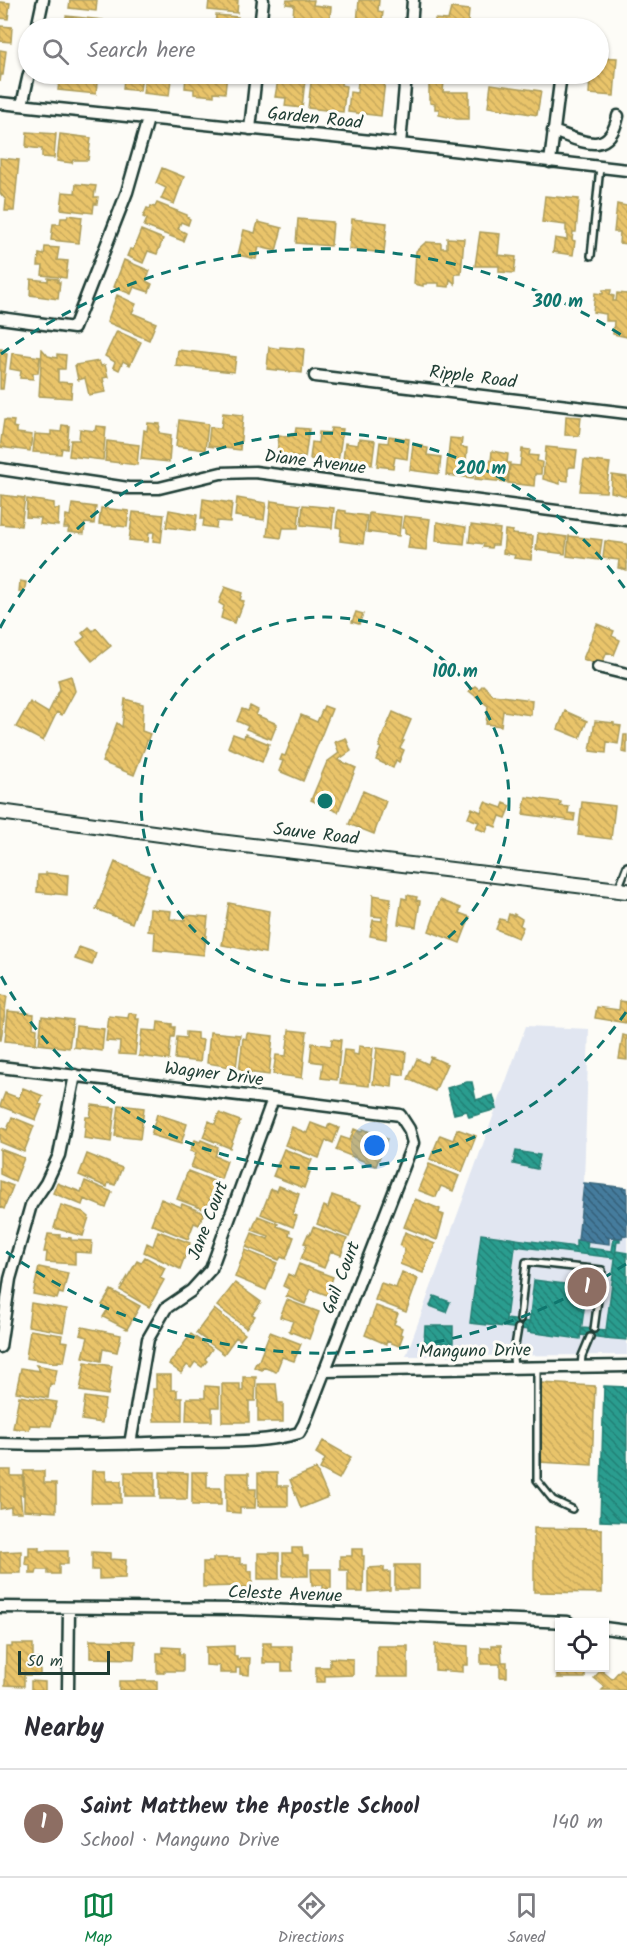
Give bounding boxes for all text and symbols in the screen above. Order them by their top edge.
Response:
search box [18,18,609,84]
text: Search here [87,34,195,69]
icon: search [39,35,72,68]
street label: Garden Road [266,100,365,139]
text: 300 m [532,288,583,317]
street label: Ripple Road [428,358,519,398]
street label: Diane Avenue [262,442,368,484]
text: 200 m [456,455,507,484]
text: 100 m [432,658,478,687]
centre of rings [315,791,335,811]
street label: Sauve Road [272,815,361,855]
street label: Wagner Drive [163,1055,265,1095]
your location [360,1131,389,1160]
street label: Jane Court [181,1176,238,1265]
street label: Gail Court [315,1236,370,1319]
pin: 1 [568,1264,606,1310]
street label: Manguno Drive [419,1337,531,1367]
street label: Celeste Avenue [227,1579,343,1611]
map controls [555,1618,609,1672]
button: locate [555,1618,609,1672]
scale bar [18,1648,110,1676]
text: 50 m [27,1649,63,1674]
text: Nearby [24,1708,104,1750]
text: Saint Matthew the Apostle School [81,1790,419,1825]
text: 1 [40,1807,47,1839]
text: 140 m [552,1807,603,1839]
text: School · Manguno Drive [81,1825,279,1857]
tab: Map [82,1889,115,1950]
tab: Directions [278,1889,344,1950]
tab: Saved [507,1889,545,1950]

